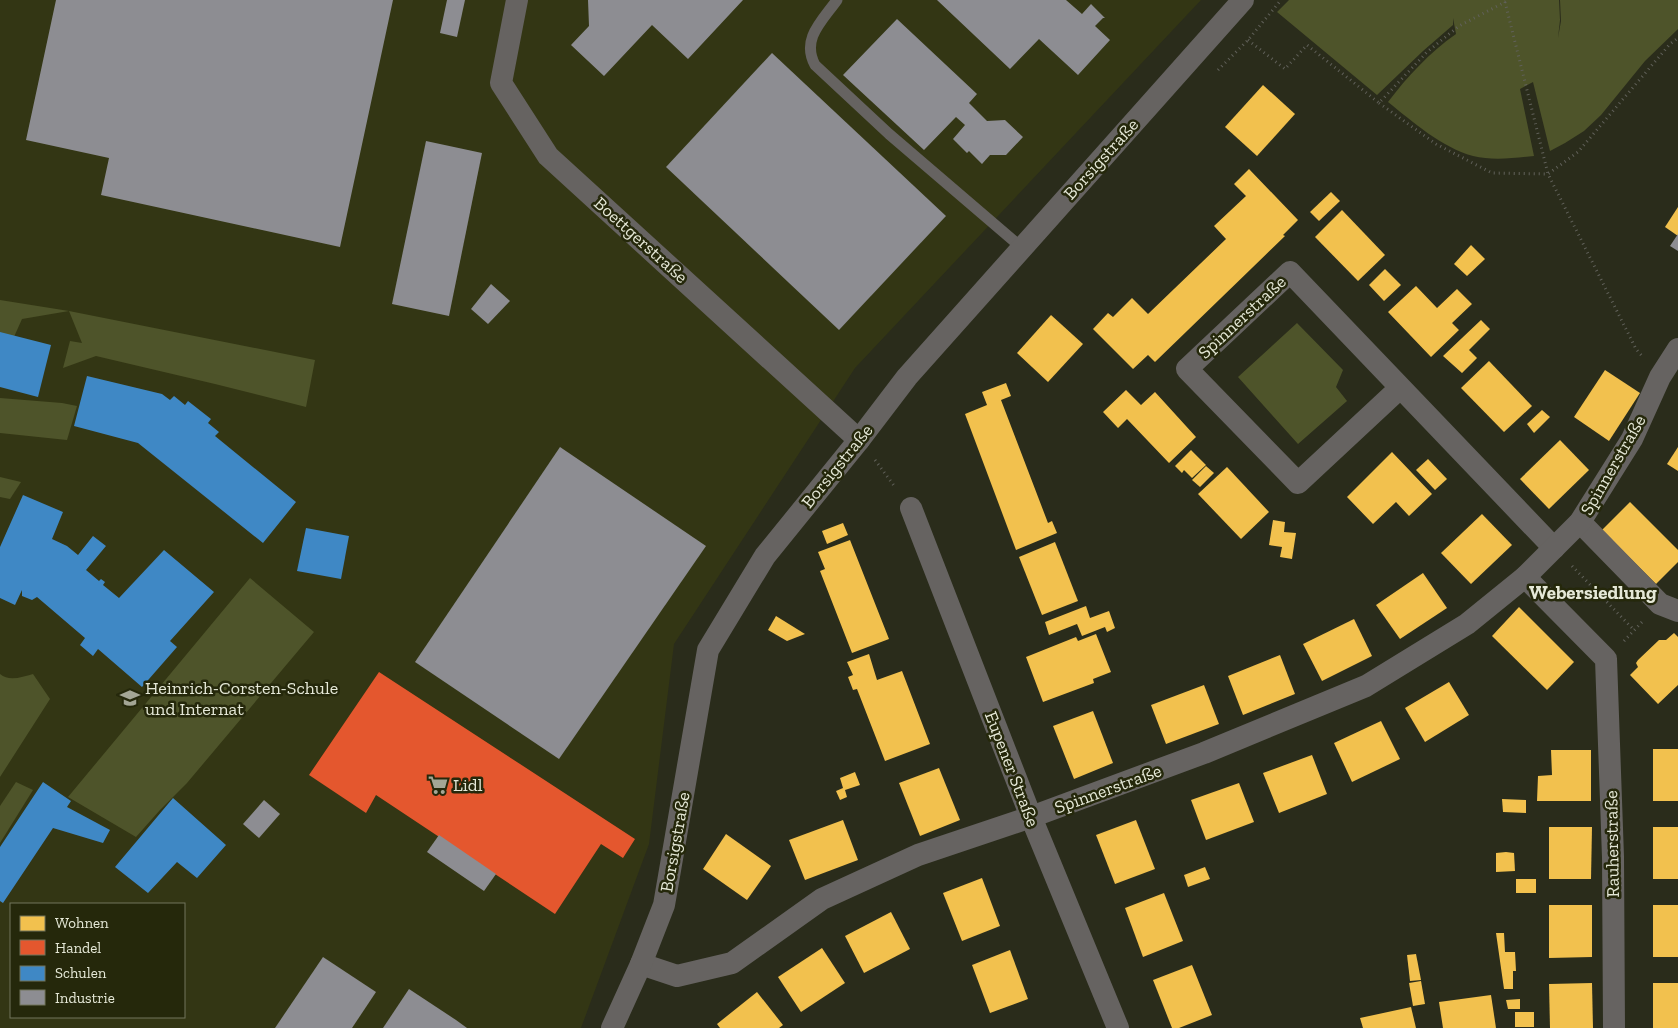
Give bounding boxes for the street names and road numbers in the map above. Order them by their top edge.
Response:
street label: Borsigstraße [1059,114,1143,204]
street label: Boettgerstraße [589,192,693,288]
street label: Spinnerstraße [1193,271,1291,363]
street label: Spinnerstraße [1575,411,1651,519]
street label: Borsigstraße [797,420,877,512]
street label: Eupener Straße [980,708,1044,830]
street label: Spinnerstraße [1052,759,1164,819]
street label: Borsigstraße [655,790,695,894]
street label: Rauherstraße [1600,790,1624,898]

